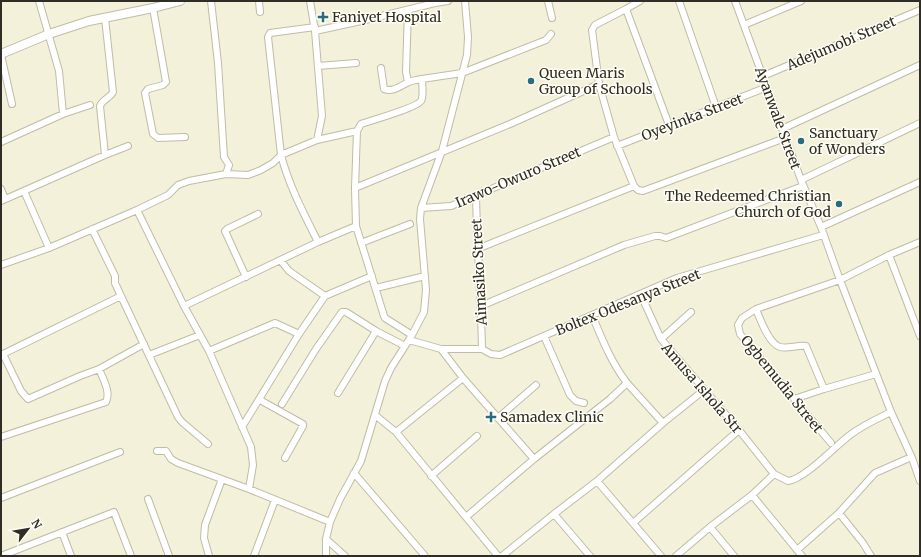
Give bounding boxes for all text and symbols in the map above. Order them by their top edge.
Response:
place label: Faniyet Hospital [332,8,442,26]
marker: Faniyet Hospital [317,11,329,23]
street label: Adejumobi Street [783,12,899,74]
street label: Ayanwale Street [751,63,805,172]
place label: Queen Maris Group of Schools [539,64,653,98]
marker: Queen Maris Group of Schools [526,76,536,86]
street label: Oyeyinka Street [639,89,746,145]
place label: Sanctuary of Wonders [809,124,885,158]
marker: Sanctuary of Wonders [796,136,806,146]
street label: Irawo-Owuro Street [453,142,584,212]
place label: The Redeemed Christian Church of God [665,187,832,221]
marker: The Redeemed Christian Church of God [834,199,844,209]
street label: Aimasiko Street [467,217,491,327]
street label: Boltex Odesanya Street [553,264,704,339]
street label: Ogbemudia Street [737,331,827,437]
street label: Amusa Ishola Str [657,338,746,437]
place label: Samadex Clinic [500,408,604,426]
marker: Samadex Clinic [485,411,497,423]
north arrow [8,509,48,549]
text: N [28,517,45,531]

